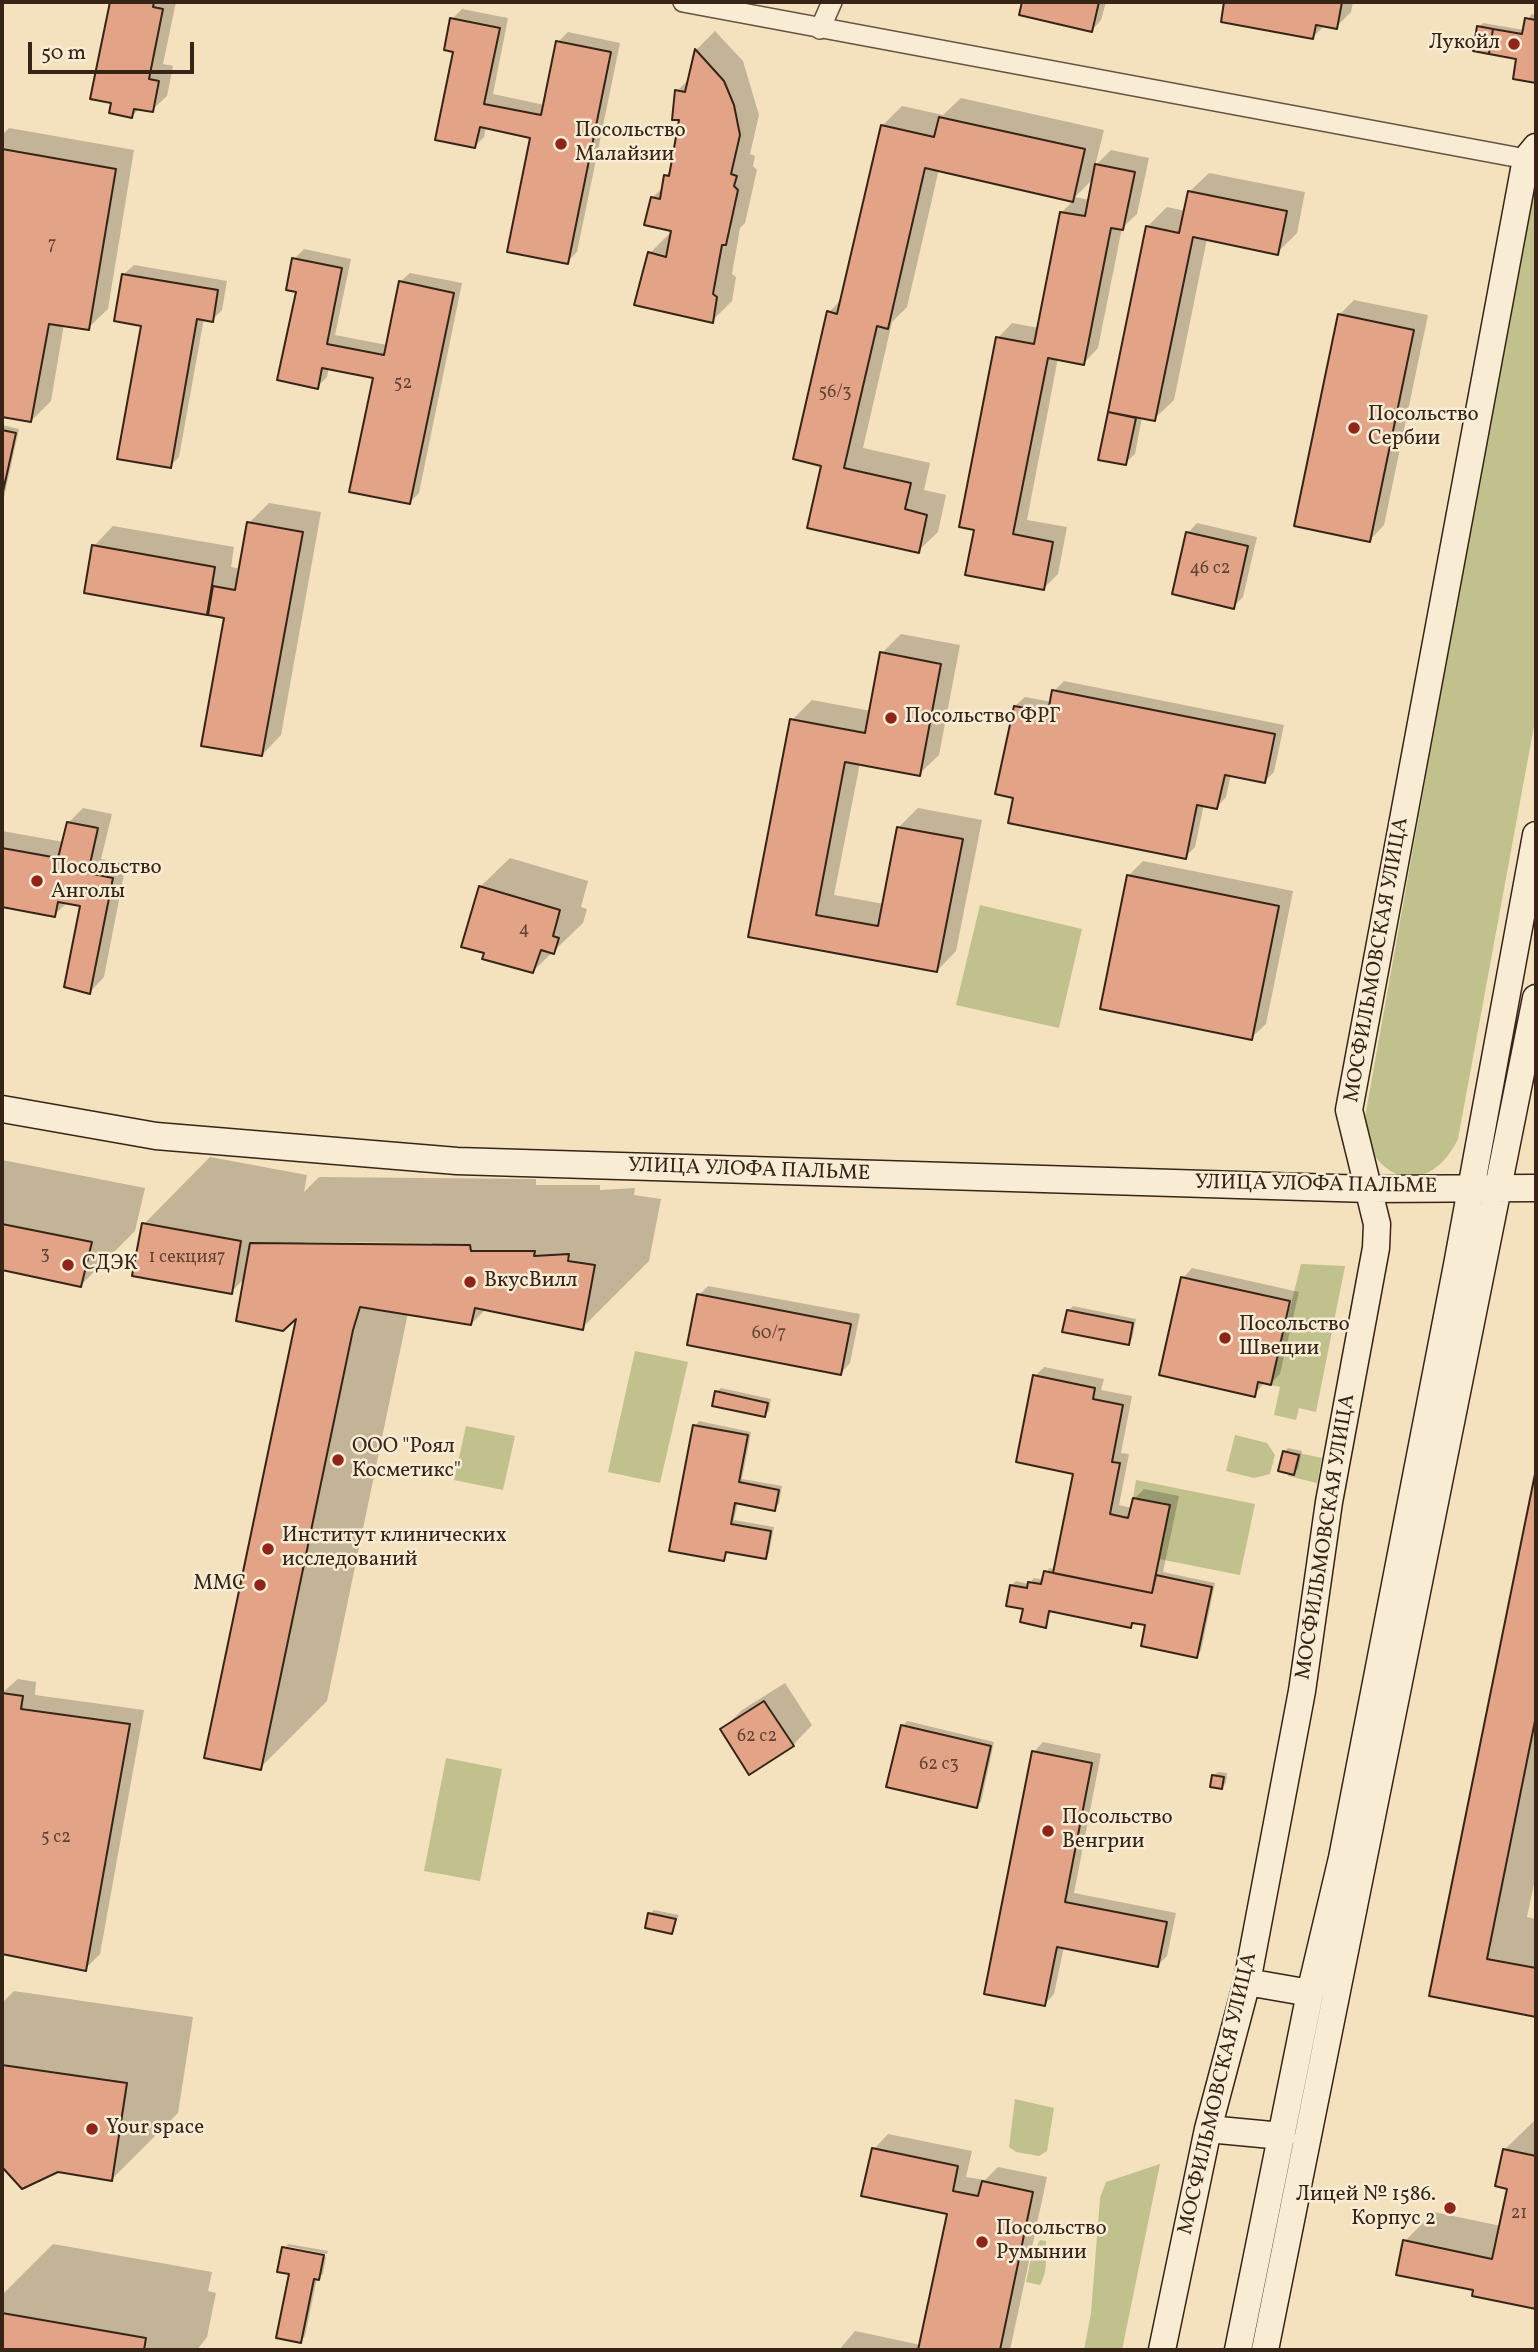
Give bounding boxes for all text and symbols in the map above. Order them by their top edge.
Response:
scale bar [32,28,198,72]
place label: Лукойл [1429,31,1500,57]
marker: Лукойл [1506,36,1522,52]
text: 50 m [41,39,86,68]
place label: Посольство Малайзии [575,119,686,169]
marker: Посольство Малайзии [553,136,569,152]
house number: 7 [48,235,56,257]
house number: 52 [394,374,412,396]
house number: 56/3 [818,383,852,405]
place label: Посольство Сербии [1368,403,1479,453]
marker: Посольство Сербии [1346,420,1362,436]
house number: 46 с2 [1190,559,1230,581]
place label: Посольство ФРГ [905,705,1061,731]
marker: Посольство ФРГ [883,710,899,726]
street label: МОСФИЛЬМОВСКАЯ УЛИЦА [1341,816,1415,1104]
place label: Посольство Анголы [51,856,162,906]
marker: Посольство Анголы [29,873,45,889]
house number: 4 [519,920,529,942]
street label: УЛИЦА УЛОФА ПАЛЬМЕ [627,1154,871,1188]
street label: УЛИЦА УЛОФА ПАЛЬМЕ [1195,1171,1437,1201]
house number: 3 [40,1245,50,1267]
house number: 1 секция7 [149,1248,225,1270]
place label: СДЭК [82,1252,138,1278]
marker: СДЭК [60,1257,76,1273]
place label: ВкусВилл [484,1269,578,1295]
marker: ВкусВилл [462,1274,478,1290]
place label: Посольство Швеции [1239,1313,1350,1363]
house number: 60/7 [752,1324,786,1346]
marker: Посольство Швеции [1217,1330,1233,1346]
street label: МОСФИЛЬМОВСКАЯ УЛИЦА [1292,1392,1362,1682]
place label: ООО "Роял Косметикс" [352,1435,461,1485]
marker: ООО "Роял Косметикс" [330,1452,346,1468]
place label: Институт клинических исследований [282,1524,507,1574]
marker: Институт клинических исследований [260,1541,276,1557]
place label: ММС [193,1572,246,1598]
marker: ММС [252,1577,268,1593]
house number: 62 с2 [737,1727,777,1749]
house number: 62 с3 [919,1755,959,1777]
place label: Посольство Венгрии [1062,1806,1173,1856]
marker: Посольство Венгрии [1040,1823,1056,1839]
house number: 5 с2 [41,1828,71,1850]
street label: МОСФИЛЬМОВСКАЯ УЛИЦА [1174,1950,1264,2238]
place label: Your space [106,2116,204,2142]
marker: Your space [84,2121,100,2137]
place label: Лицей № 1586. Корпус 2 [1296,2183,1436,2233]
marker: Лицей № 1586. Корпус 2 [1442,2200,1458,2216]
house number: 21 [1511,2204,1527,2226]
place label: Посольство Румынии [996,2217,1107,2267]
marker: Посольство Румынии [974,2234,990,2250]

